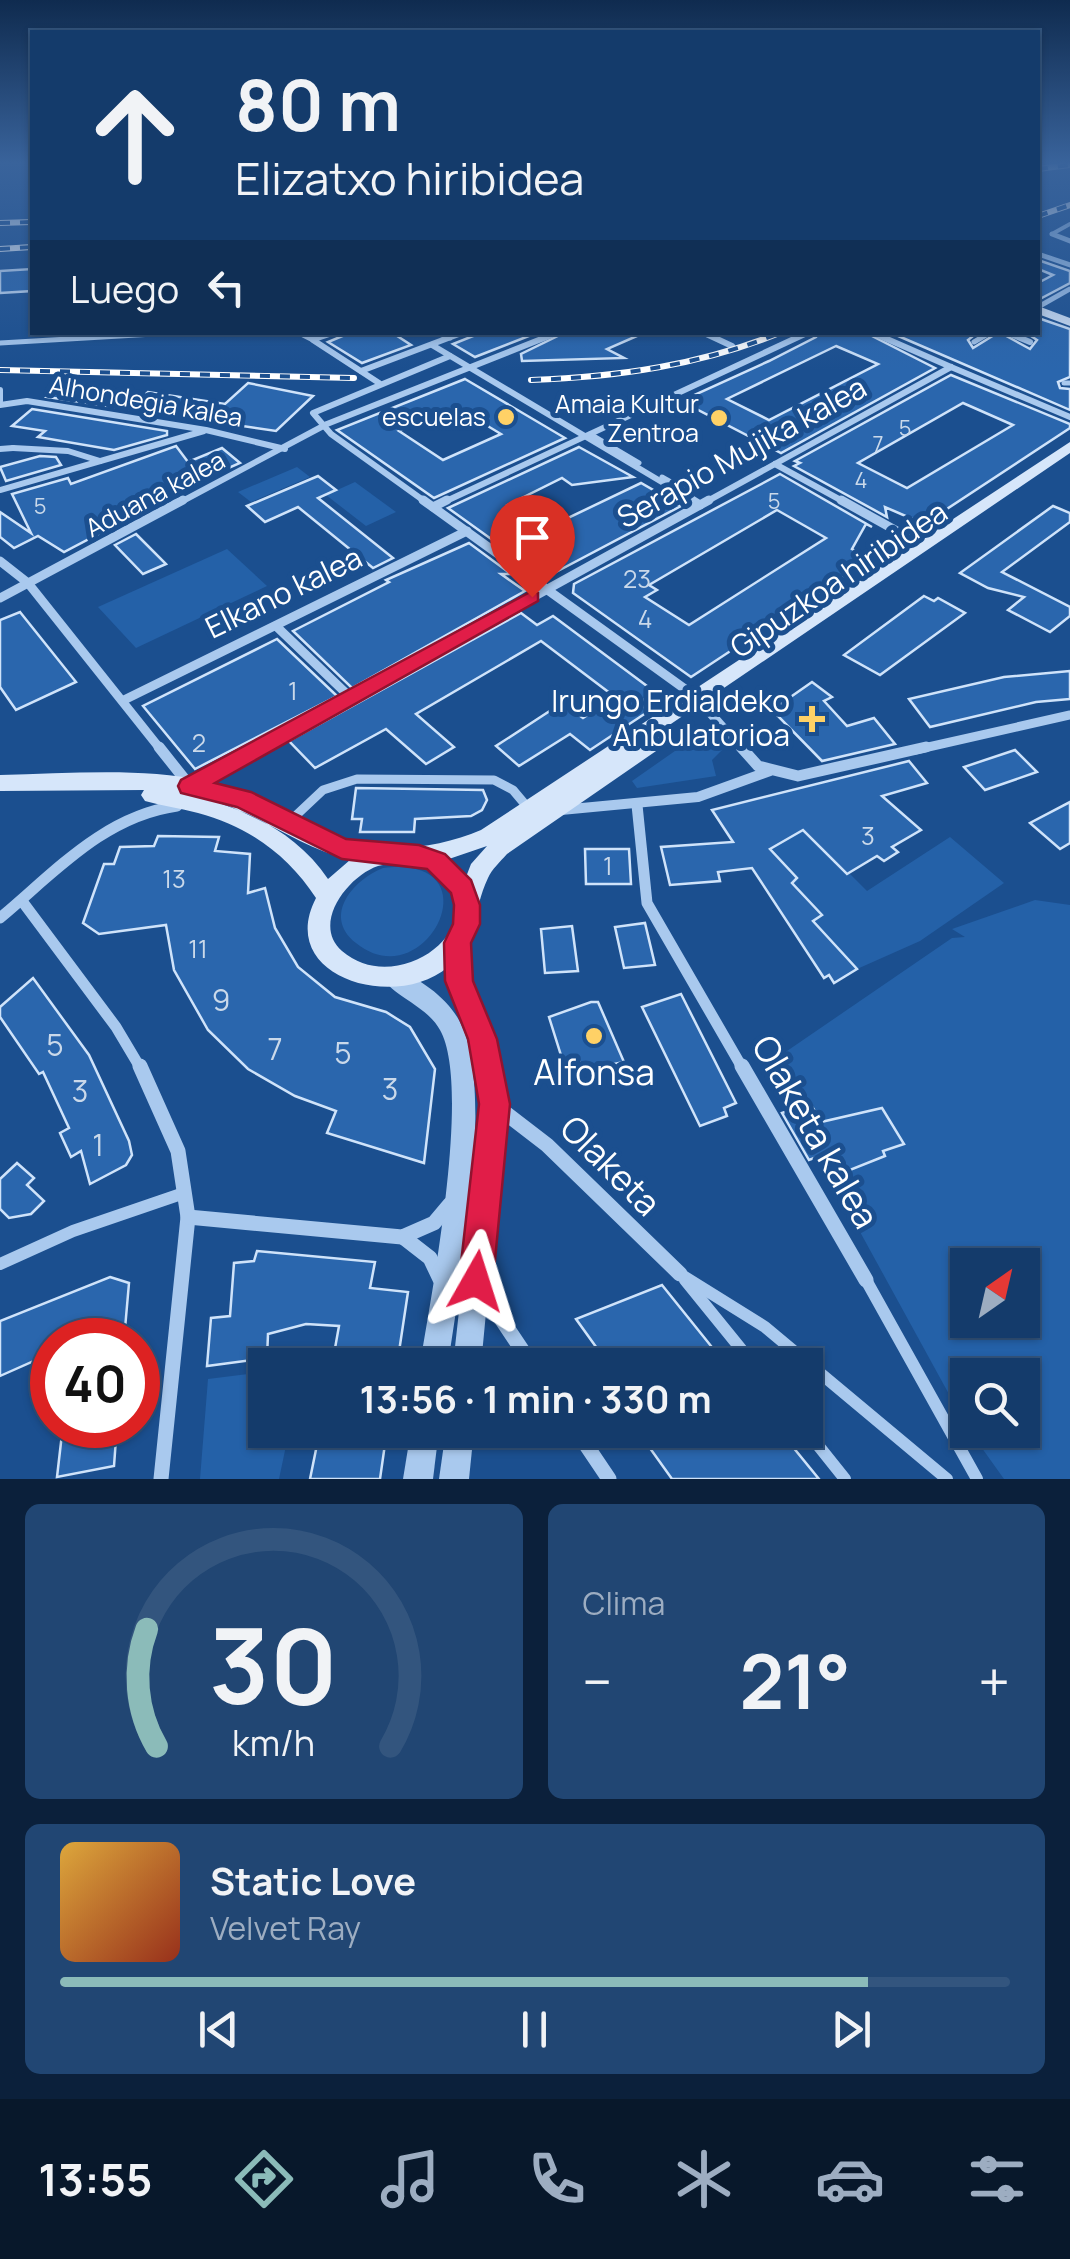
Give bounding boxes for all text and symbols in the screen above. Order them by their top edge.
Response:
text: 80 m [235,56,401,152]
icon: ahead [70,70,200,200]
text: Elizatxo hiribidea [235,147,584,209]
icon: left [199,260,254,315]
text: Luego [70,262,179,314]
street label: Alhondegia kalea [47,366,245,435]
street label: Serapio Mujika kalea [609,366,873,537]
place label: Amaia Kultur Zentroa [555,386,699,450]
place label: escuelas [382,399,486,434]
marker: escuelas [495,406,517,428]
marker: Amaia Kultur Zentroa [708,407,730,429]
house number: 5 [899,413,911,443]
house number: 7 [872,429,884,459]
street label: Aduana kalea [79,442,231,545]
house number: 4 [855,465,867,495]
house number: 5 [768,486,780,516]
house number: 5 [34,491,46,521]
street label: Gipuzkoa hiribidea [722,491,955,667]
pin [490,495,575,598]
icon: arrive [505,510,560,565]
street label: Elkano kalea [198,536,369,647]
house number: 23 [623,561,651,596]
house number: 4 [638,601,652,636]
house number: 1 [288,673,298,708]
place label: Irungo Erdialdeko Anbulatorioa [551,680,790,755]
marker: Irungo Erdialdeko Anbulatorioa [799,706,825,732]
house number: 2 [192,725,206,760]
house number: 3 [861,818,875,853]
house number: 1 [603,848,613,883]
house number: 13 [162,861,186,896]
house number: 11 [188,931,208,966]
house number: 9 [212,979,230,1020]
house number: 5 [46,1024,64,1065]
marker: Alfonsa [583,1025,605,1047]
street label: Olaketa kalea [741,1026,890,1237]
house number: 7 [267,1028,283,1069]
house number: 5 [334,1032,352,1073]
place label: Alfonsa [533,1048,655,1096]
house number: 3 [382,1068,398,1109]
house number: 3 [72,1070,88,1111]
street label: Olaketa [550,1105,671,1226]
house number: 1 [92,1124,104,1165]
position arrow [424,1229,528,1333]
north arrow [950,1248,1040,1338]
map controls [950,1248,1040,1448]
speed limit sign: 40 [30,1318,160,1448]
button: search [950,1358,1040,1448]
text: 13:56 · 1 min · 330 m [359,1372,712,1424]
text: Clima [583,1581,665,1625]
text: 30 [209,1593,338,1735]
text: 21° [740,1629,851,1732]
text: − [583,1643,612,1719]
text: + [978,1643,1010,1719]
text: km/h [232,1718,315,1767]
text: Static Love [210,1854,416,1906]
text: Velvet Ray [210,1906,361,1950]
icon: previous [191,2002,246,2057]
icon: pause [507,2002,562,2057]
icon: next [824,2002,879,2057]
icon: directions [229,2144,299,2214]
icon: music [375,2144,445,2214]
icon: phone [522,2144,592,2214]
icon: climate [669,2144,739,2214]
icon: car [815,2144,885,2214]
icon: filters [962,2144,1032,2214]
text: 13:55 [38,2148,152,2210]

